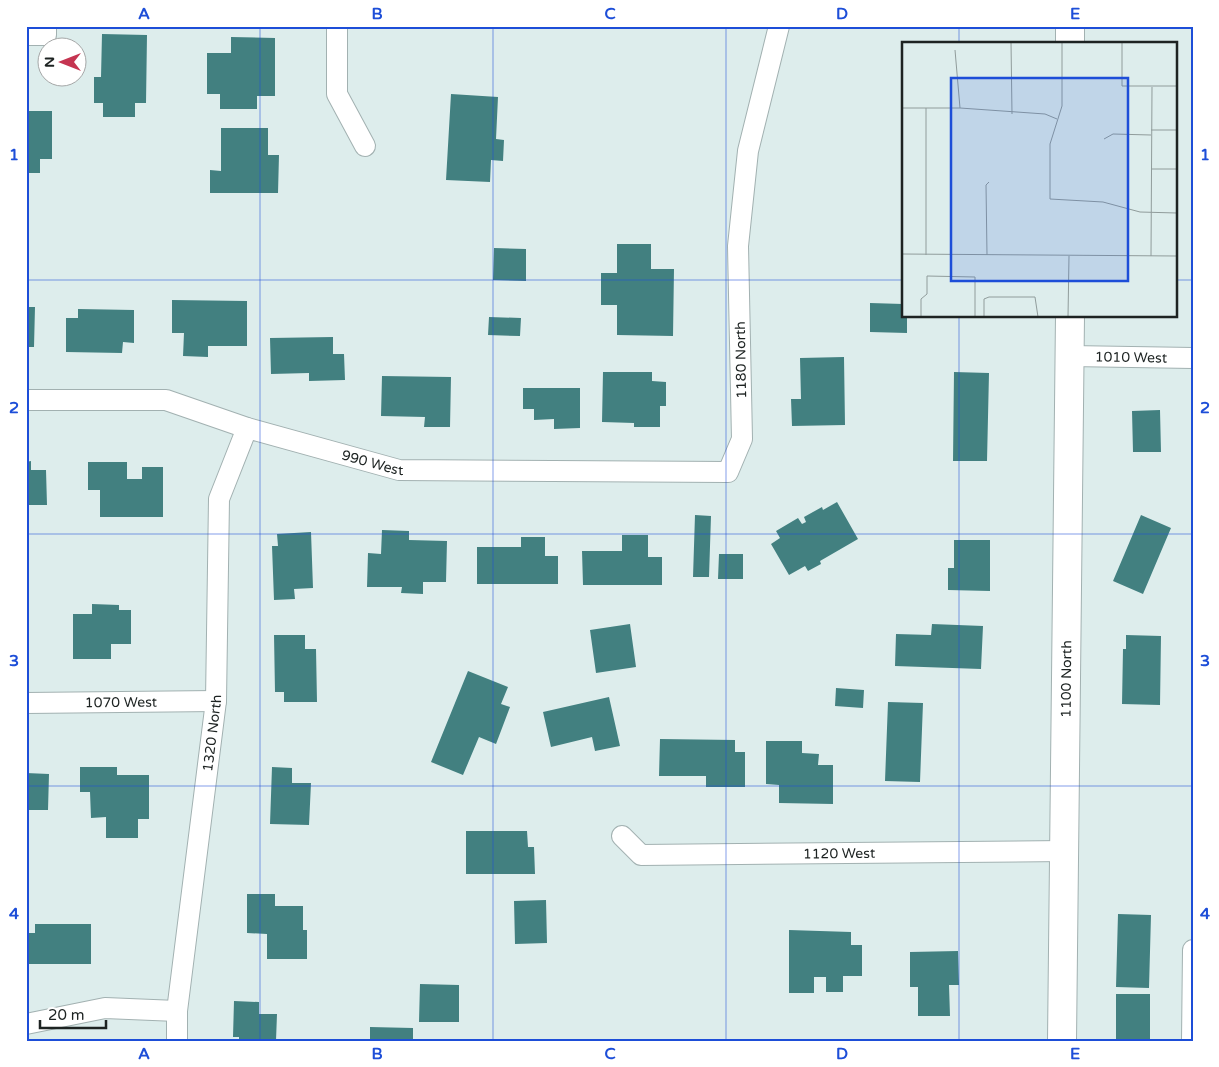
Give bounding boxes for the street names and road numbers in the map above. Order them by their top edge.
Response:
street label: 1180 North [732,321,750,399]
street label: 1010 West [1095,348,1168,366]
street label: 990 West [340,446,404,479]
street label: 1100 North [1057,640,1075,718]
street label: 1070 West [85,693,158,711]
street label: 1320 North [199,694,225,773]
street label: 1120 West [803,844,876,862]

